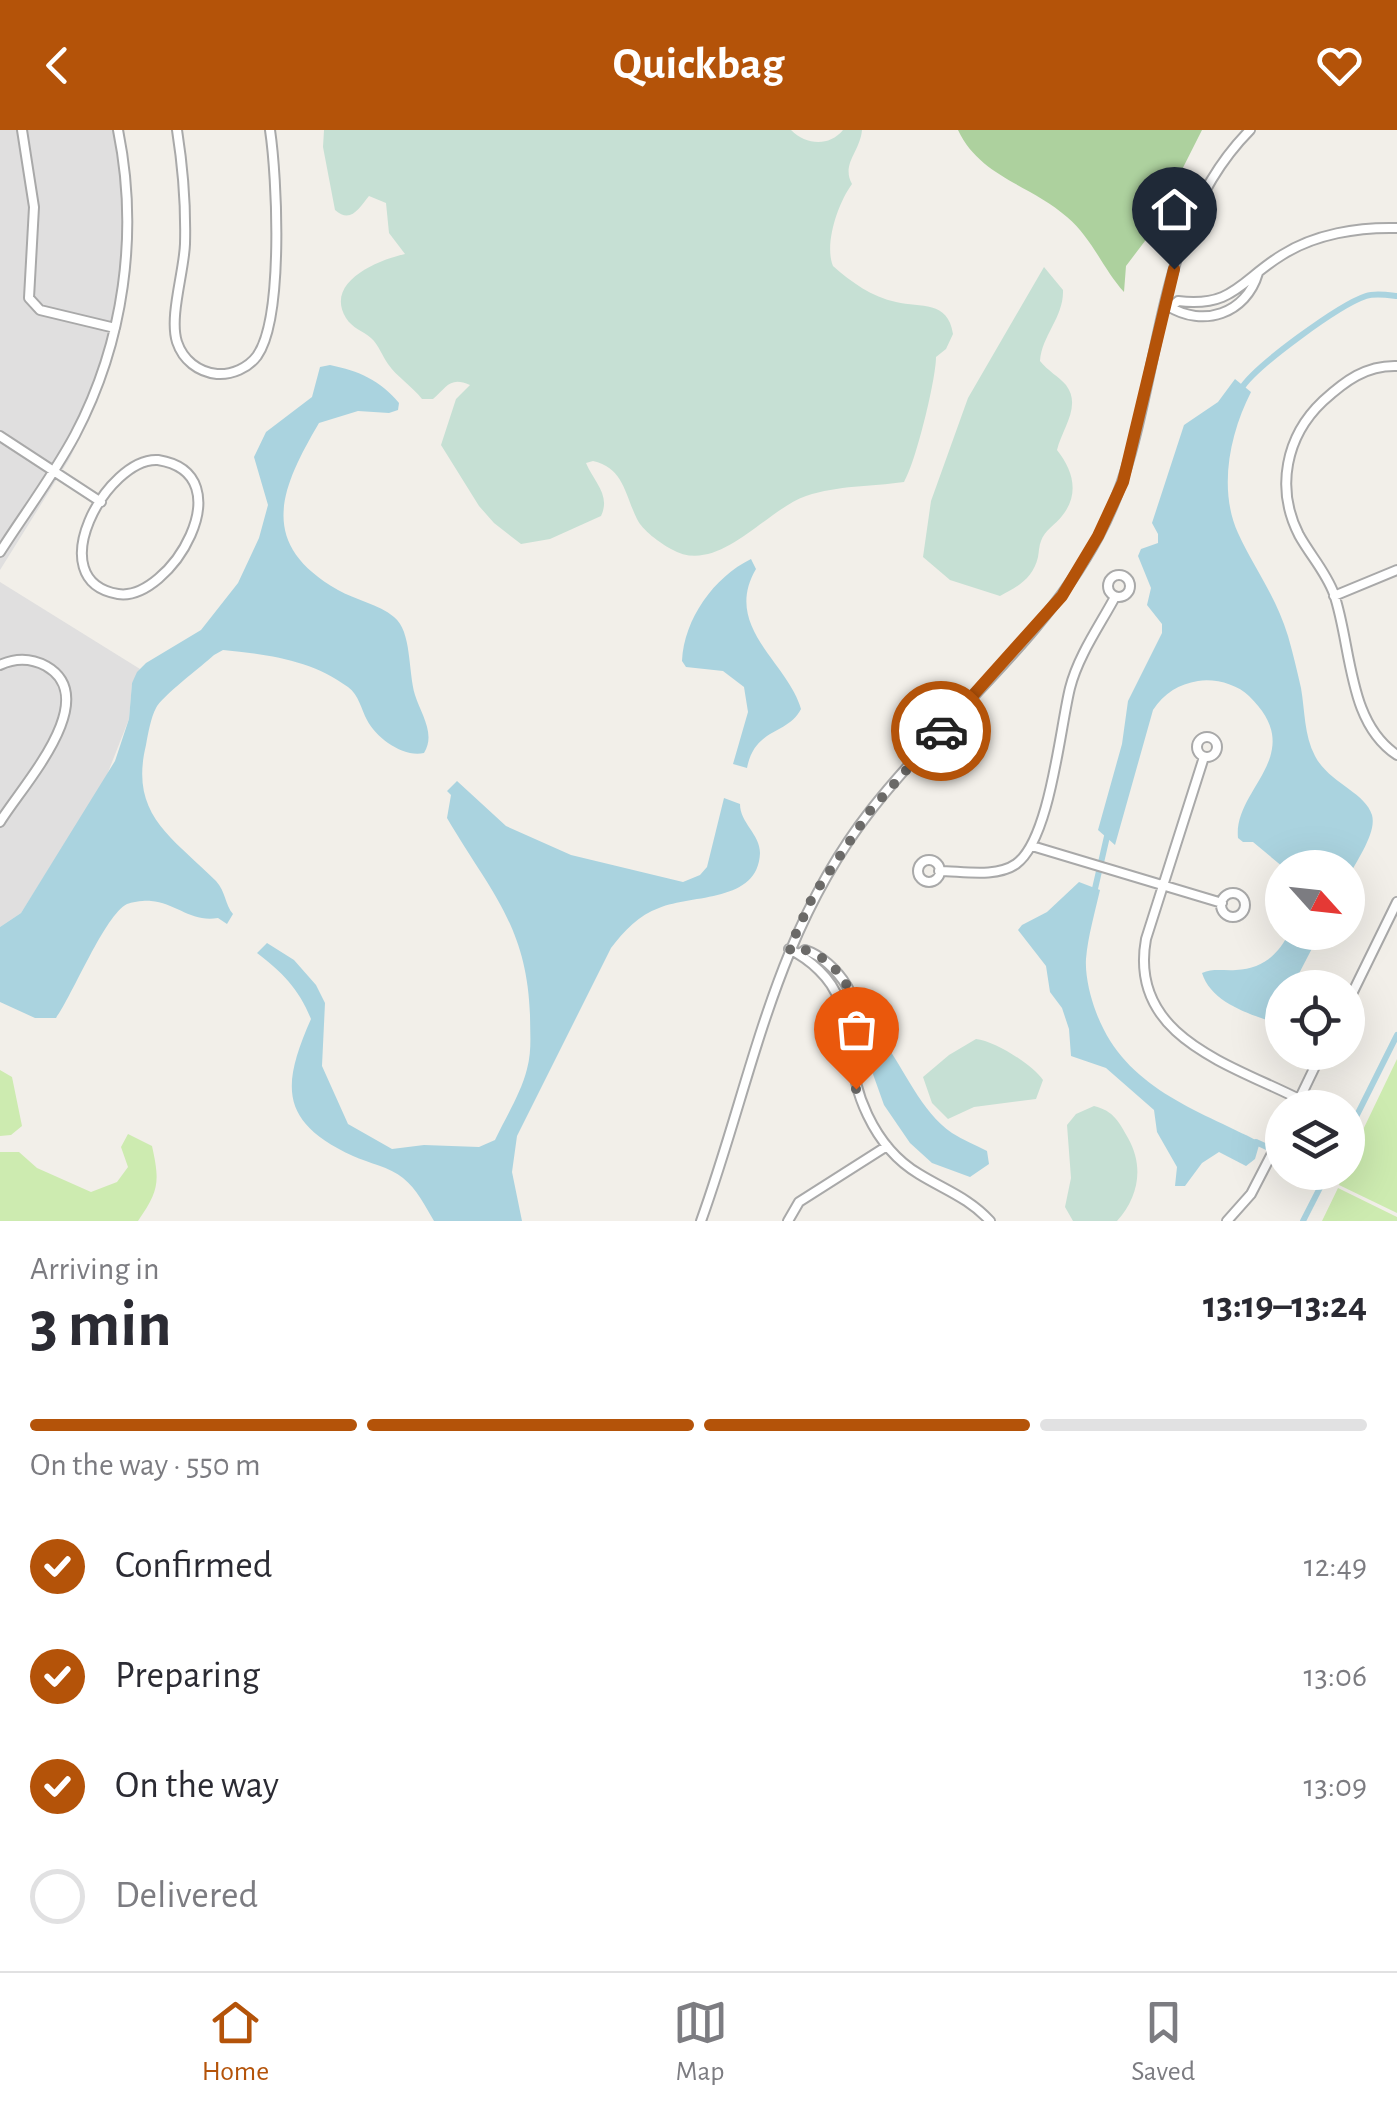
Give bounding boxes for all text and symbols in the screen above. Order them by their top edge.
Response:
icon: back [30,38,85,93]
icon: heart [1312,38,1367,93]
text: Quickbag [613,42,784,87]
pin [1132,167,1217,270]
icon: home [1147,182,1202,237]
courier [891,681,991,781]
icon: car [914,704,969,759]
north arrow [1265,850,1365,950]
map controls [1265,850,1365,1190]
button: locate [1265,970,1365,1070]
pin [814,987,899,1090]
icon: bag [829,1002,884,1057]
button: layers [1265,1090,1365,1190]
text: Arriving in [30,1253,159,1285]
text: 13:19–13:24 [1203,1287,1367,1325]
text: 3 min [30,1293,172,1358]
text: On the way · 550 m [30,1449,261,1481]
icon: check [30,1539,85,1594]
text: Confirmed [115,1547,272,1585]
text: 12:49 [1304,1550,1367,1582]
icon: check [30,1649,85,1704]
text: Preparing [115,1657,260,1695]
text: 13:06 [1304,1660,1367,1692]
icon: check [30,1759,85,1814]
text: On the way [115,1767,279,1805]
text: 13:09 [1304,1770,1367,1802]
text: Delivered [115,1877,258,1915]
tab: Home [202,1995,269,2089]
tab: Map [673,1995,728,2089]
tab: Saved [1131,1995,1195,2089]

